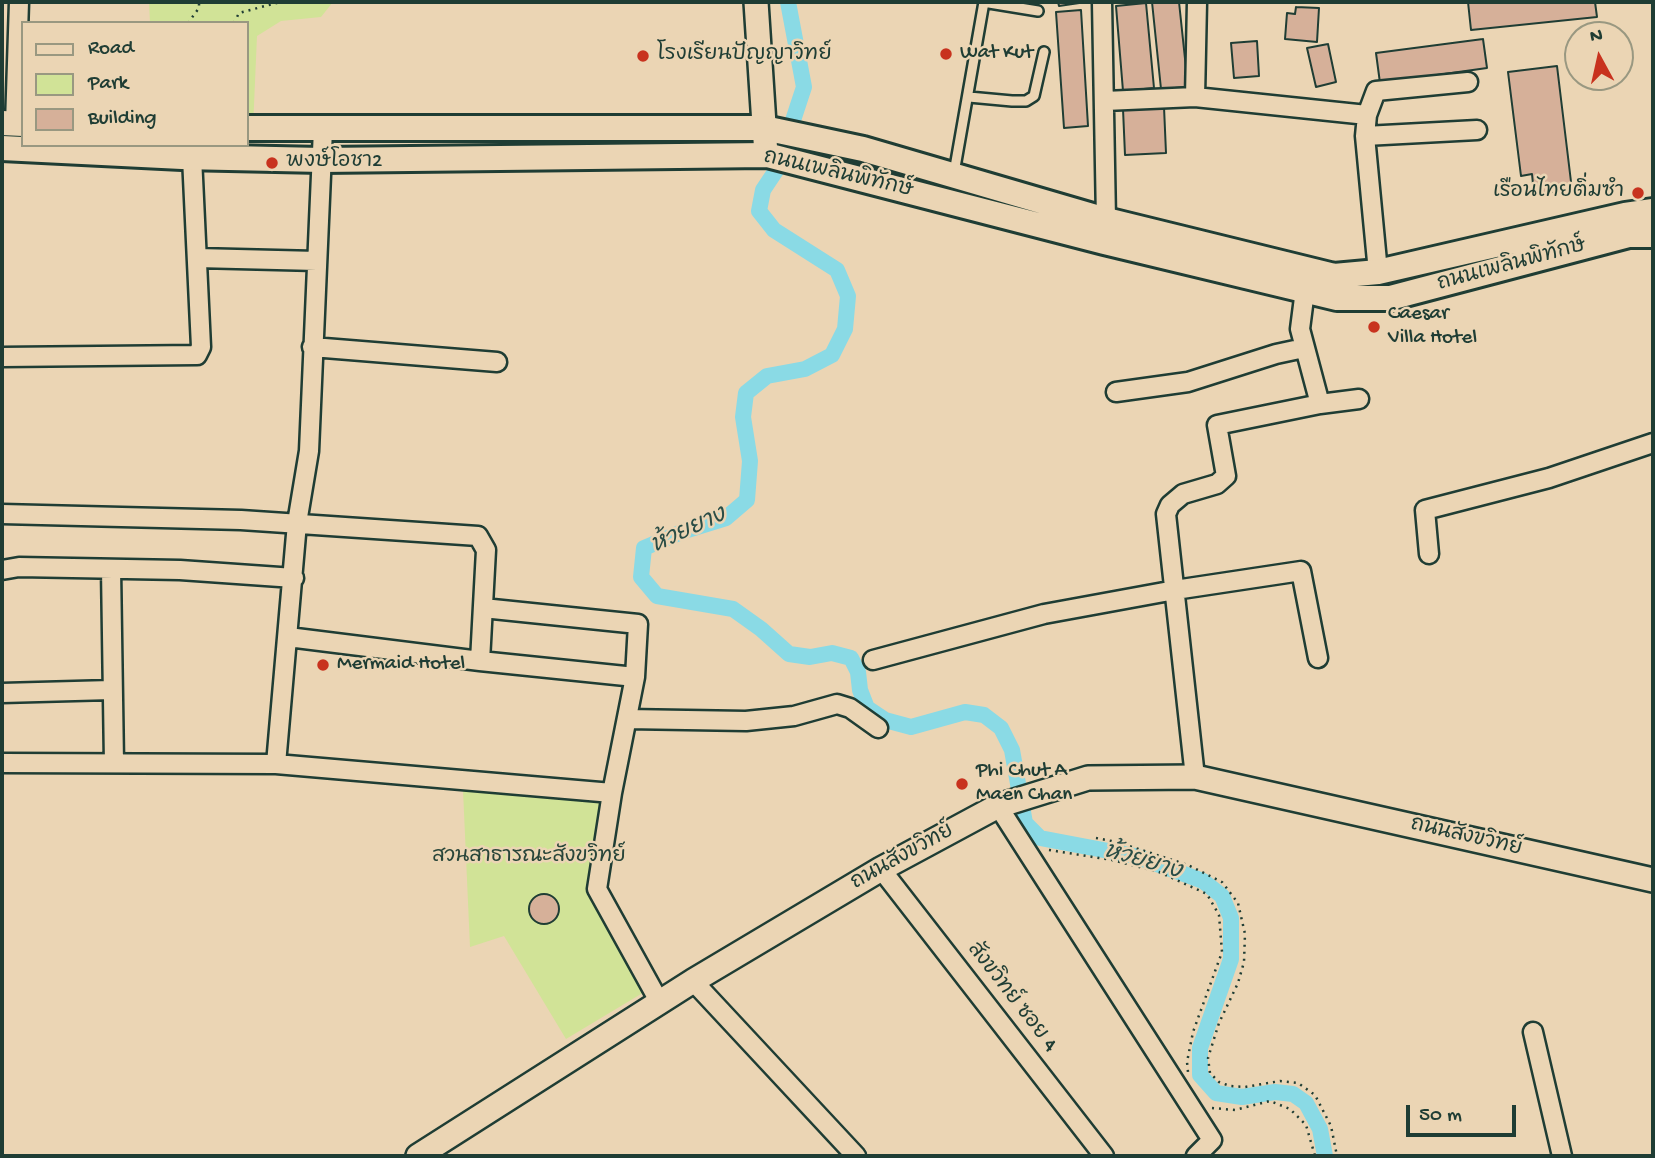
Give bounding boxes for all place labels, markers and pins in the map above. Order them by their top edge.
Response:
place label: Wat Kut [960,41,1033,67]
place label: โรงเรียนปัญญาวิทย์ [657,43,832,69]
marker: Wat Kut [938,46,954,62]
marker: โรงเรียนปัญญาวิทย์ [635,48,651,64]
place label: พงษ์โอชา2 [286,150,382,176]
marker: พงษ์โอชา2 [264,155,280,171]
place label: เรือนไทยติ่มซำ [1493,180,1624,206]
marker: เรือนไทยติ่มซำ [1630,185,1646,201]
place label: Caesar Villa Hotel [1388,302,1477,352]
marker: Caesar Villa Hotel [1366,319,1382,335]
place label: Mermaid Hotel [337,652,465,678]
marker: Mermaid Hotel [315,657,331,673]
place label: Phi Chut A Maen Chan [976,759,1072,809]
marker: Phi Chut A Maen Chan [954,776,970,792]

